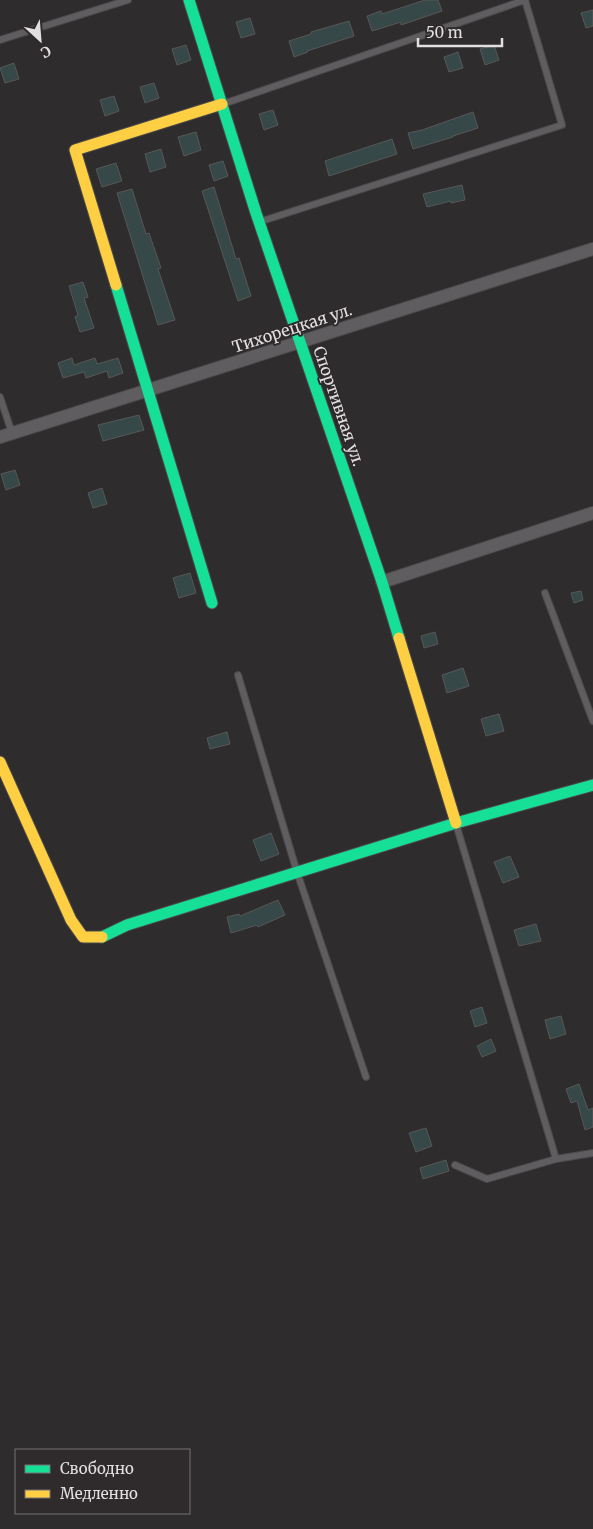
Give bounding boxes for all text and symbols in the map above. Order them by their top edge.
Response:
north arrow [15,15,65,65]
scale bar [418,15,502,47]
text: 50 m [426,23,463,42]
text: С [38,42,54,62]
street label: Тихорецкая ул. [230,299,354,357]
street label: Спортивная ул. [309,343,369,469]
legend [15,1449,190,1514]
text: Свободно [60,1459,134,1478]
text: Медленно [60,1484,138,1503]

